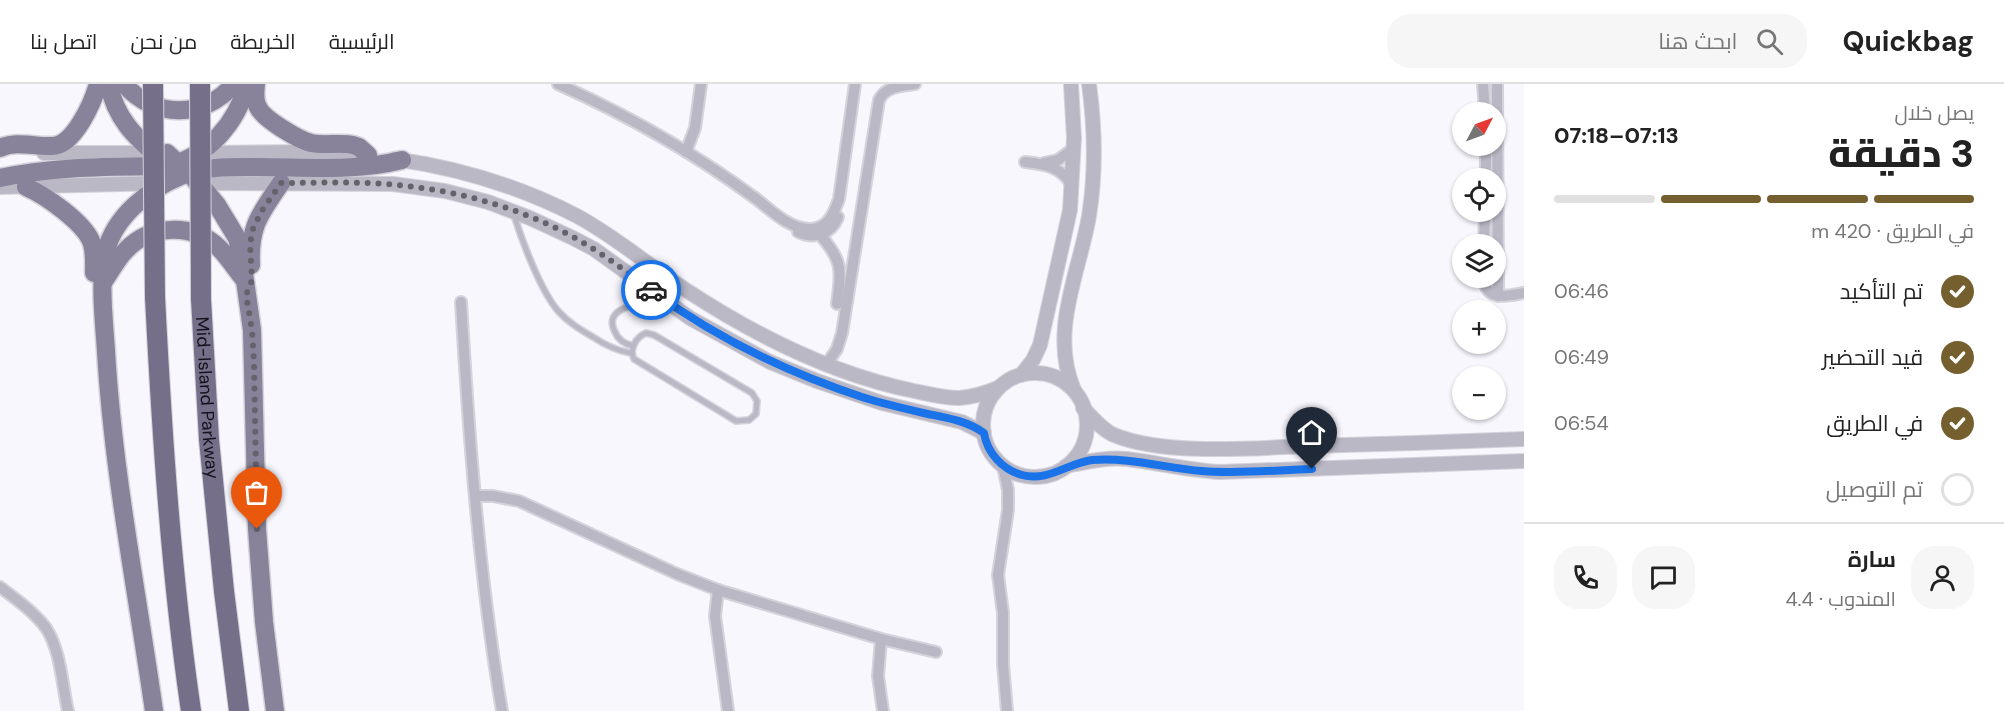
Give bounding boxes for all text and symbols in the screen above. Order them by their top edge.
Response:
search box [1387,14,1807,68]
text: Quickbag [1843,23,1974,60]
icon: search [1753,25,1786,58]
text: ابحث هنا [1658,27,1738,56]
text: اتصل بنا [30,28,97,56]
text: من نحن [130,28,197,56]
text: الخريطة [230,28,296,56]
text: الرئيسية [329,28,395,56]
text: يصل خلال [1894,100,1974,126]
north arrow [1452,102,1506,156]
map controls [1452,102,1506,420]
text: 07:13–07:18 [1554,121,1679,150]
text: 3 دقيقة [1828,128,1974,179]
button: locate [1452,168,1506,222]
text: في الطريق · 420 m [1811,218,1974,244]
button: layers [1452,234,1506,288]
courier [621,260,681,320]
icon: car [635,274,668,307]
icon: check [1941,275,1974,308]
text: تم التأكيد [1840,277,1923,306]
text: 06:46 [1554,278,1609,304]
button: + [1452,300,1506,354]
street label: Mid-Island Parkway [190,316,225,480]
icon: check [1941,341,1974,374]
text: قيد التحضير [1822,343,1923,372]
text: 06:49 [1554,344,1609,370]
button: − [1452,366,1506,420]
pin [1286,407,1337,469]
icon: check [1941,407,1974,440]
text: في الطريق [1826,409,1923,438]
text: 06:54 [1554,410,1609,436]
icon: home [1295,416,1328,449]
pin [231,467,282,529]
text: تم التوصيل [1826,475,1923,504]
icon: bag [240,476,273,509]
text: سارة [1848,545,1896,574]
button: phone [1554,546,1617,609]
button: chat [1632,546,1695,609]
button: person [1911,546,1974,609]
text: المندوب · 4.4 [1785,586,1896,612]

